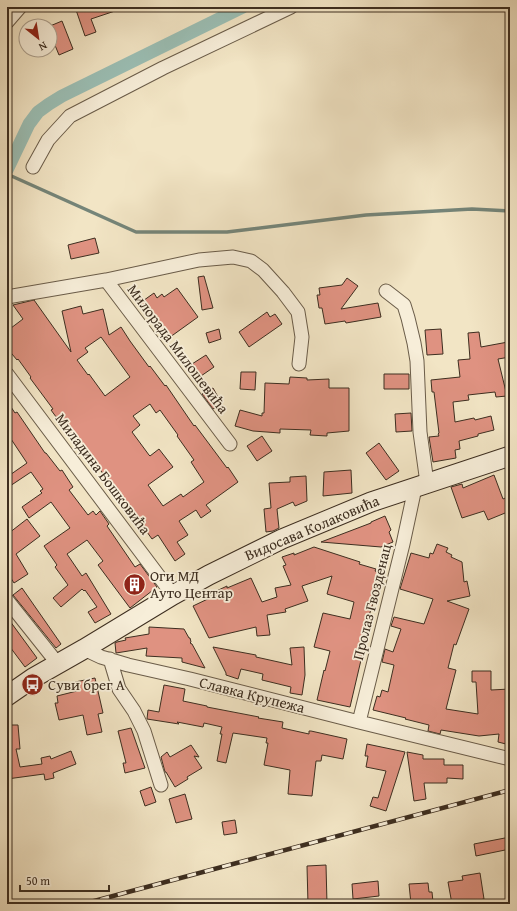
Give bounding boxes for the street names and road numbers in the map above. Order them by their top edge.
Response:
street label: Милорада Милошевића [123,280,235,418]
street label: Миладина Бошковића [51,409,157,539]
street label: Видосава Колаковића [241,489,383,565]
street label: Пролаз Гвозденац [347,541,396,662]
street label: Славка Крупежа [197,671,308,718]

